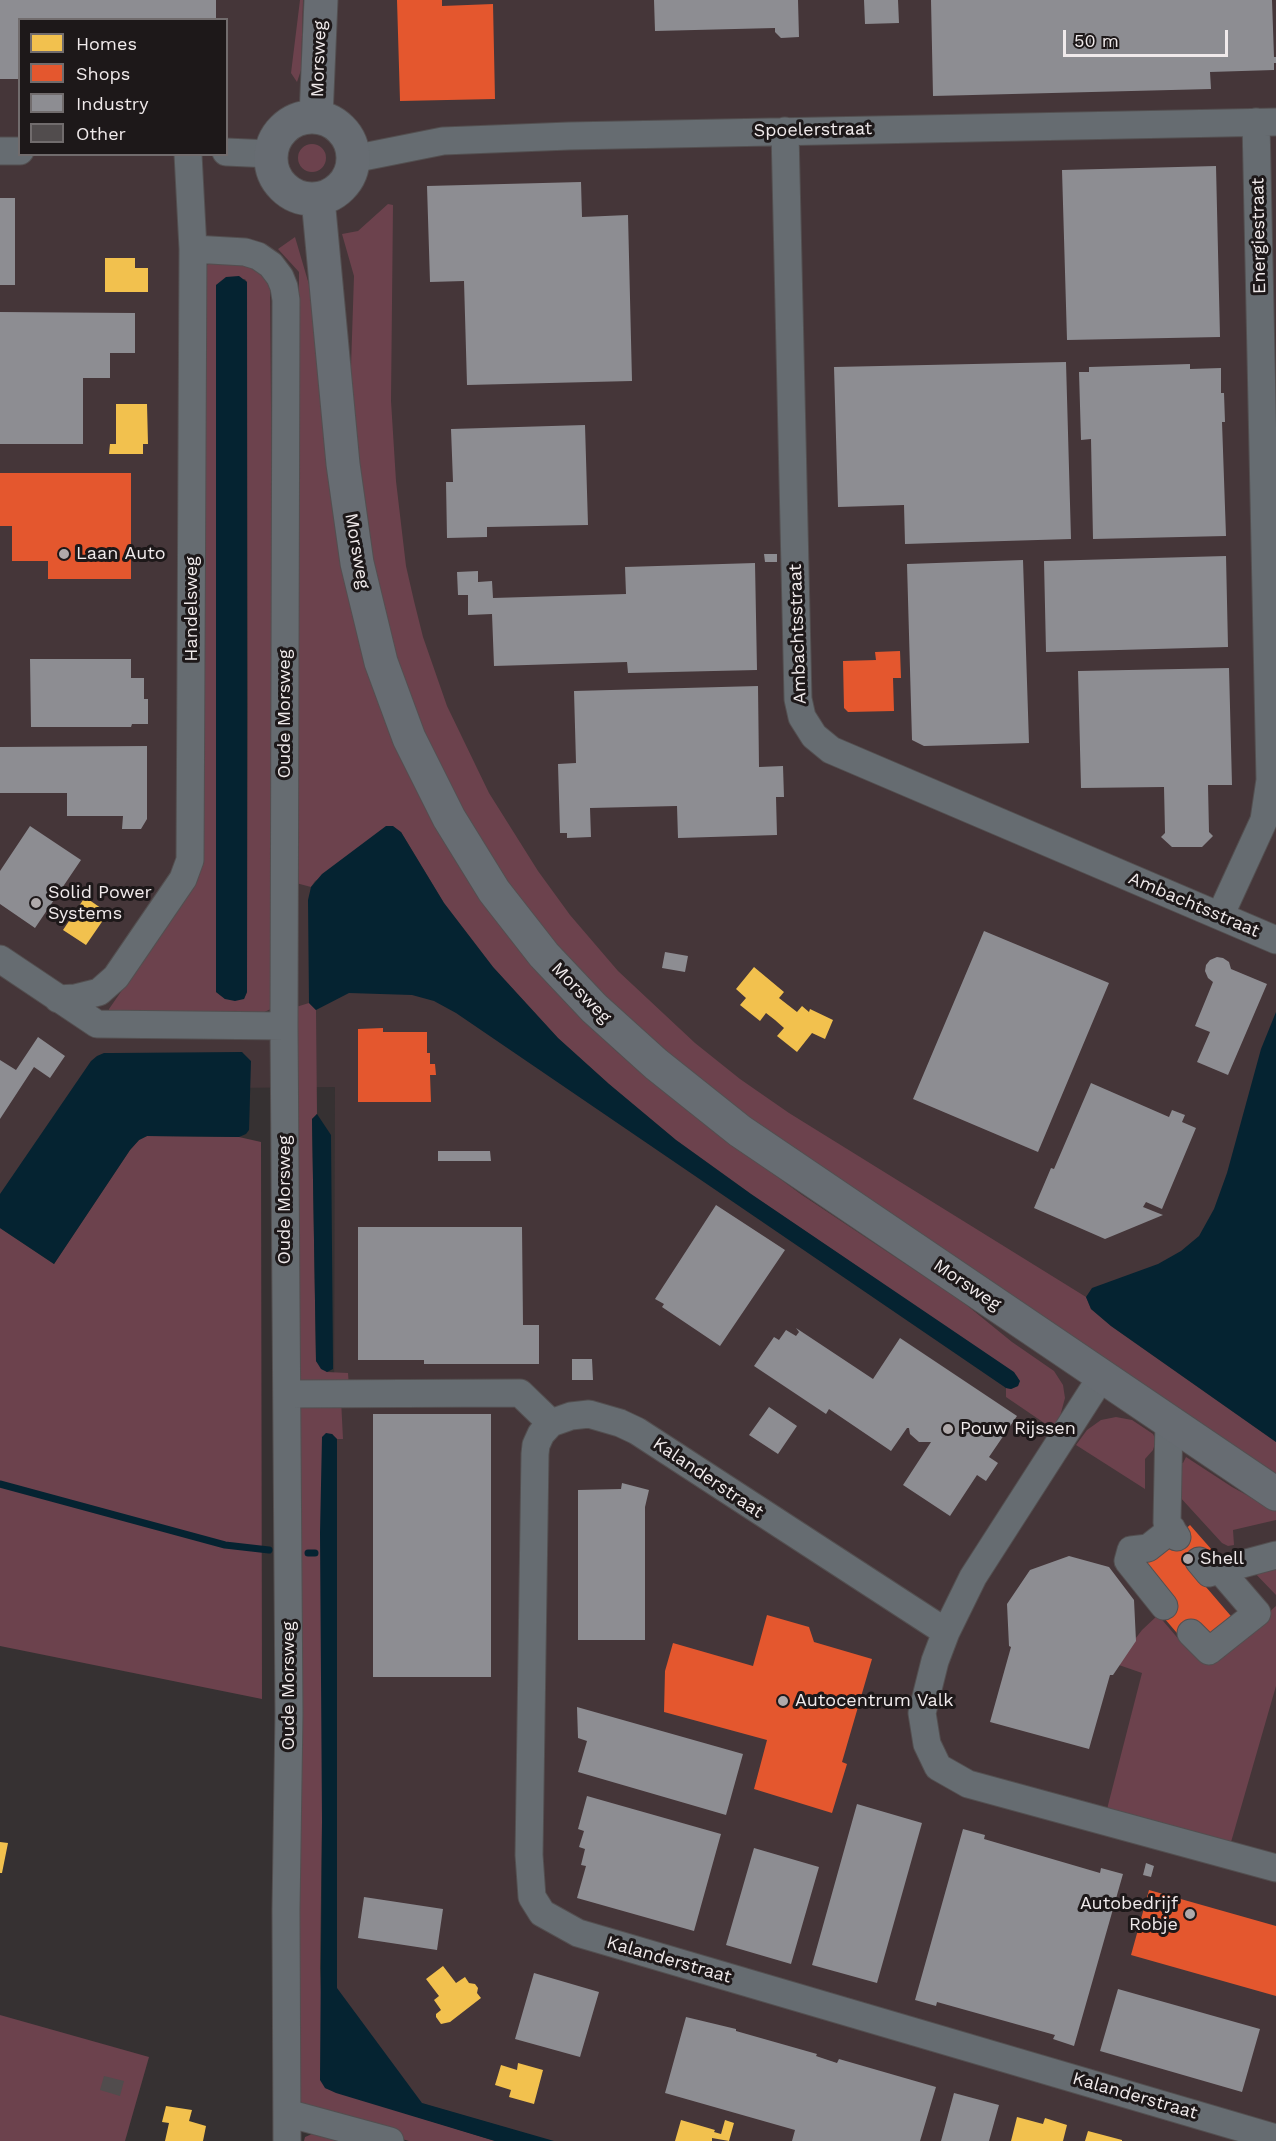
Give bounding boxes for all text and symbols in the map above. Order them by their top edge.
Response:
legend [18,18,228,156]
scale bar [1066,18,1231,56]
street label: Morsweg [307,20,331,98]
text: 50 m [1074,30,1119,51]
text: Homes [76,33,137,54]
text: Shops [76,63,130,84]
text: Industry [76,93,148,114]
street label: Spoelerstraat [754,118,872,142]
text: Other [76,123,126,144]
street label: Energiestraat [1247,178,1271,294]
street label: Morsweg [340,511,374,591]
place label: Laan Auto [76,543,166,565]
marker: Laan Auto [57,547,71,561]
street label: Handelsweg [181,556,203,662]
street label: Ambachtsstraat [785,564,811,704]
street label: Oude Morsweg [274,649,296,779]
street label: Ambachtsstraat [1125,868,1263,942]
place label: Solid Power Systems [48,882,152,924]
marker: Solid Power Systems [29,896,43,910]
street label: Morsweg [547,958,615,1028]
street label: Oude Morsweg [274,1135,296,1265]
street label: Morsweg [929,1255,1005,1315]
place label: Pouw Rijssen [960,1418,1076,1440]
marker: Pouw Rijssen [941,1422,955,1436]
street label: Kalanderstraat [649,1433,767,1523]
place label: Shell [1200,1548,1244,1570]
marker: Shell [1181,1552,1195,1566]
street label: Oude Morsweg [278,1621,300,1751]
place label: Autocentrum Valk [795,1690,953,1712]
marker: Autocentrum Valk [776,1694,790,1708]
place label: Autobedrijf Robje [1080,1893,1178,1936]
marker: Autobedrijf Robje [1183,1907,1197,1921]
street label: Kalanderstraat [604,1932,734,1988]
street label: Kalanderstraat [1070,2068,1200,2124]

